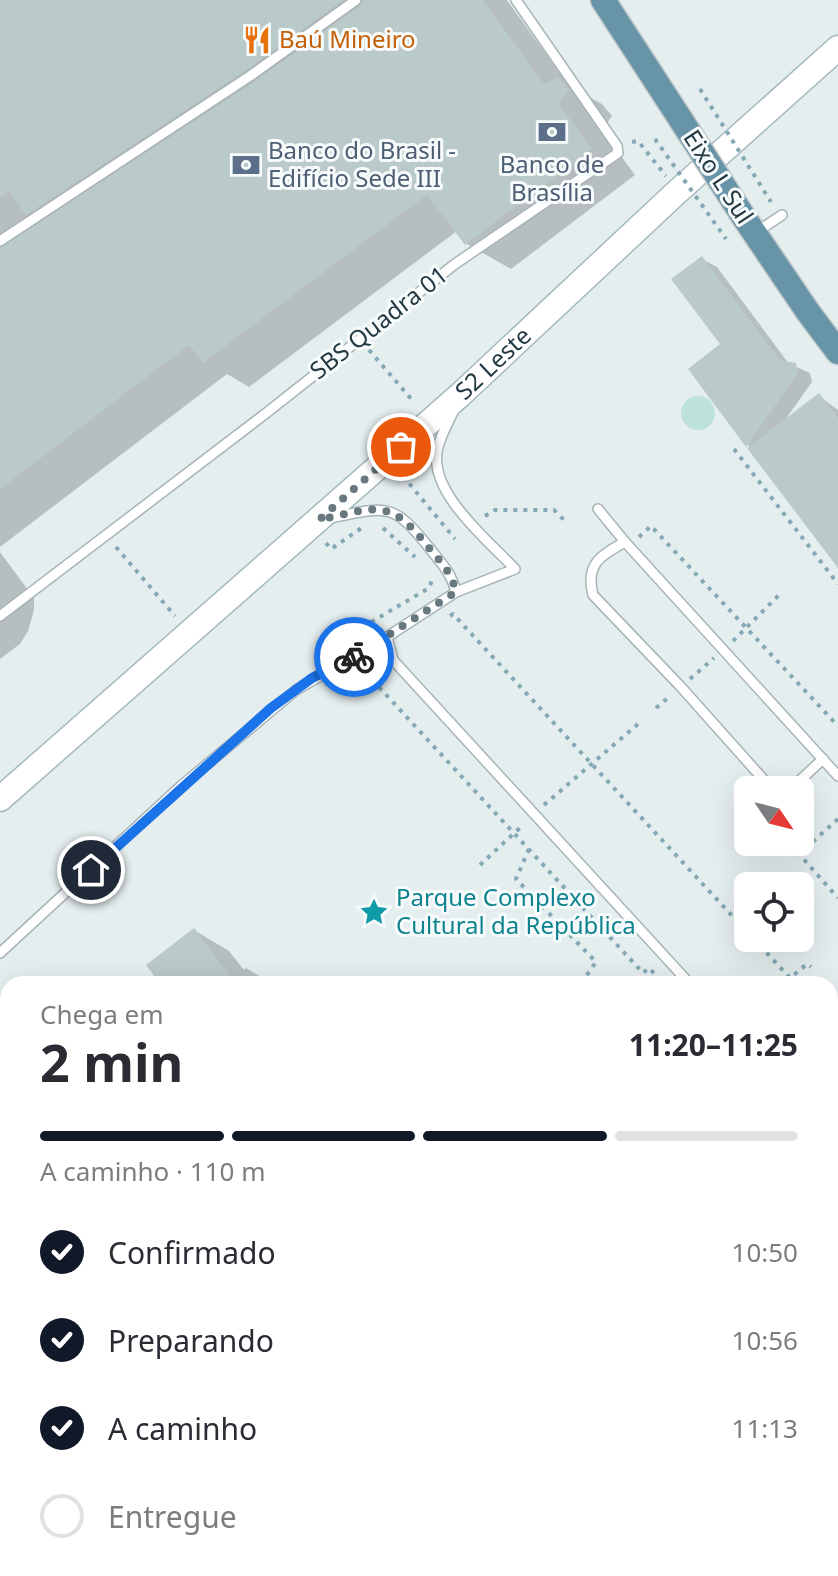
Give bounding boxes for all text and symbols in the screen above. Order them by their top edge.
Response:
place label: Baú Mineiro [279,22,416,55]
restaurant icon: Baú Mineiro [242,25,272,55]
bank icon: Banco de Brasília [537,117,567,147]
street label: Eixo L Sul [677,123,762,229]
place label: Banco do Brasil - Edifício Sede III [268,133,456,194]
place label: Banco de Brasília [500,147,604,208]
bank icon: Banco do Brasil - Edifício Sede III [231,150,261,180]
street label: SBS Quadra 01 [302,258,454,386]
street label: S2 Leste [447,319,538,406]
pin [367,413,435,481]
icon: bag [379,425,423,469]
courier [314,617,394,697]
icon: bike [332,635,376,679]
north arrow [734,776,814,856]
map controls [734,776,814,952]
pin [57,836,125,904]
icon: home [69,848,113,892]
button: locate [734,872,814,952]
place label: Parque Complexo Cultural da República [396,880,636,941]
place icon: Parque Complexo Cultural da República [359,897,389,927]
text: Chega em [40,996,163,1032]
text: 11:20–11:25 [629,1024,798,1065]
text: 2 min [40,1026,183,1097]
text: A caminho · 110 m [40,1153,266,1189]
icon: check [40,1230,84,1274]
text: Confirmado [108,1232,276,1273]
text: 10:50 [732,1234,798,1270]
icon: check [40,1318,84,1362]
text: Preparando [108,1320,274,1361]
text: 10:56 [732,1322,798,1358]
icon: check [40,1406,84,1450]
text: A caminho [108,1408,257,1449]
text: 11:13 [732,1410,798,1446]
text: Entregue [108,1496,237,1537]

